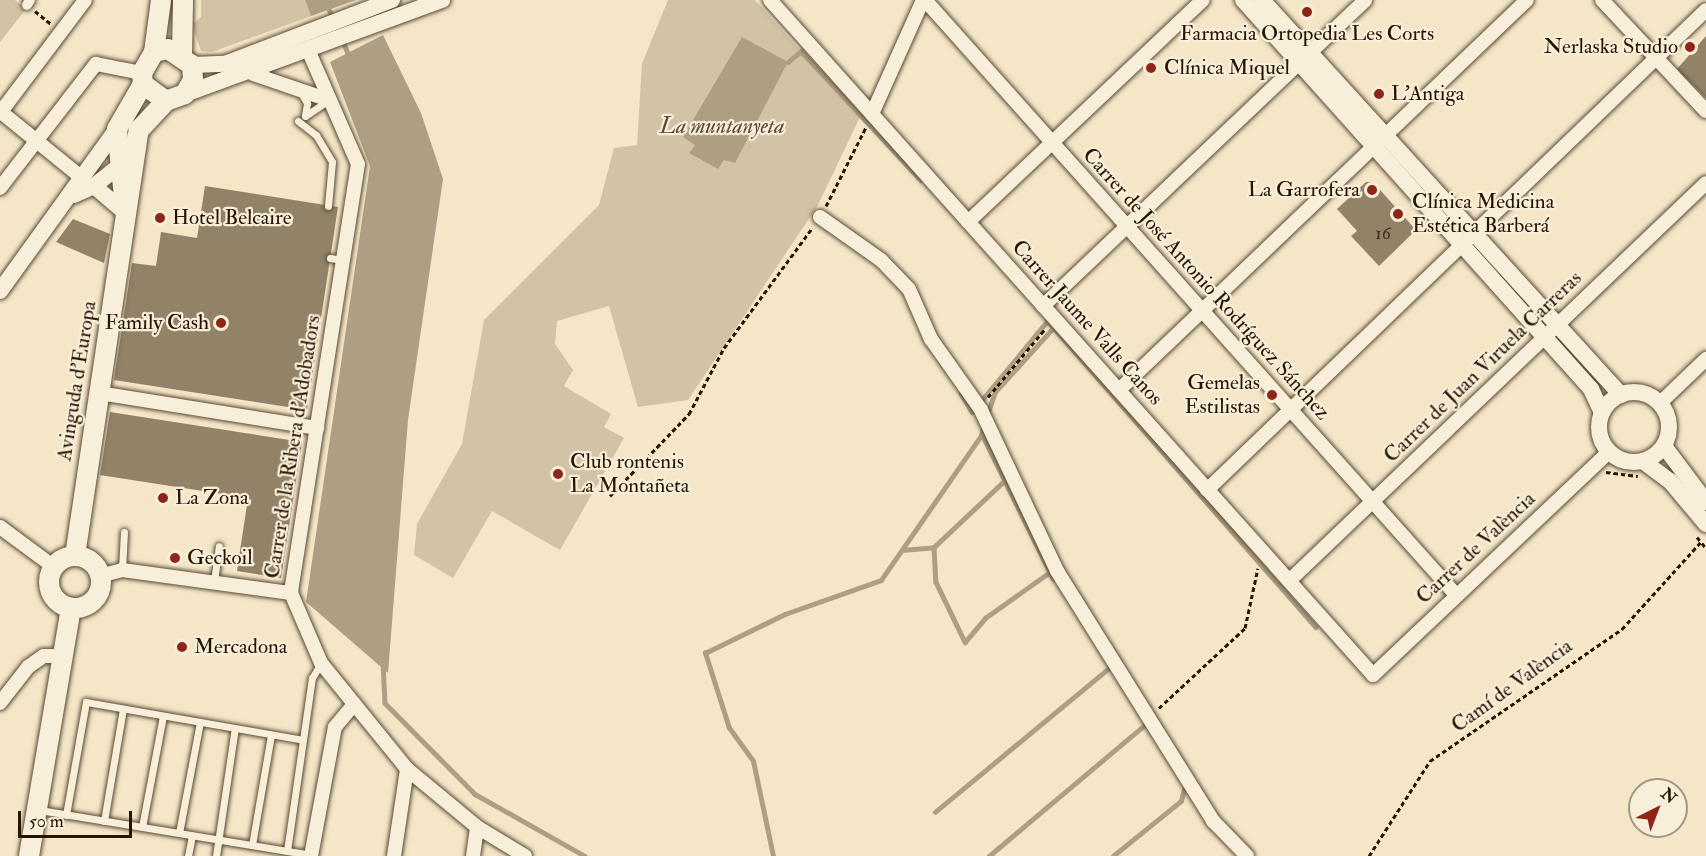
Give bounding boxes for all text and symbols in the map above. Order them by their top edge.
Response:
marker: Farmacia Ortopedia Les Corts [1300,5,1314,19]
place label: Farmacia Ortopedia Les Corts [1180,21,1434,47]
place label: Nerlaska Studio [1544,34,1678,60]
marker: Nerlaska Studio [1683,40,1697,54]
place label: Clínica Miquel [1164,55,1290,81]
marker: Clínica Miquel [1142,59,1160,77]
place label: L'Antiga [1391,81,1464,107]
marker: L'Antiga [1372,87,1386,101]
water label: La muntanyeta [660,114,784,140]
street label: Carrer de José Antonio Rodríguez Sánchez [1077,143,1335,425]
place label: La Garrofera [1248,177,1360,203]
marker: La Garrofera [1365,183,1379,197]
place label: Clínica Medicina Estética Barberá [1412,189,1554,239]
place label: Hotel Belcaire [172,205,291,231]
marker: Clínica Medicina Estética Barberá [1389,205,1407,223]
marker: Hotel Belcaire [153,211,167,225]
house number: 16 [1375,223,1391,245]
street label: Carrer Jaume Valls Canos [1006,235,1168,411]
street label: Carrer de Juan Viruela Carreras [1379,266,1587,468]
street label: Avinguda d'Europa [52,299,102,463]
place label: Family Cash [105,310,209,336]
street label: Carrer de la Ribera d'Adobadors [260,314,326,580]
marker: Family Cash [214,316,228,330]
place label: Gemelas Estilistas [1184,370,1260,420]
marker: Gemelas Estilistas [1265,388,1279,402]
place label: Club rontenis La Montañeta [570,449,689,499]
marker: Club rontenis La Montañeta [551,467,565,481]
place label: La Zona [175,485,249,511]
street label: Carrer de València [1411,487,1541,609]
marker: La Zona [156,491,170,505]
place label: Geckoil [187,545,253,571]
marker: Geckoil [168,551,182,565]
place label: Mercadona [194,634,287,660]
street label: Camí de València [1447,634,1577,738]
marker: Mercadona [175,640,189,654]
north arrow [1628,778,1688,838]
text: N [1657,784,1681,808]
scale bar [21,799,135,837]
text: 50 m [29,810,64,833]

